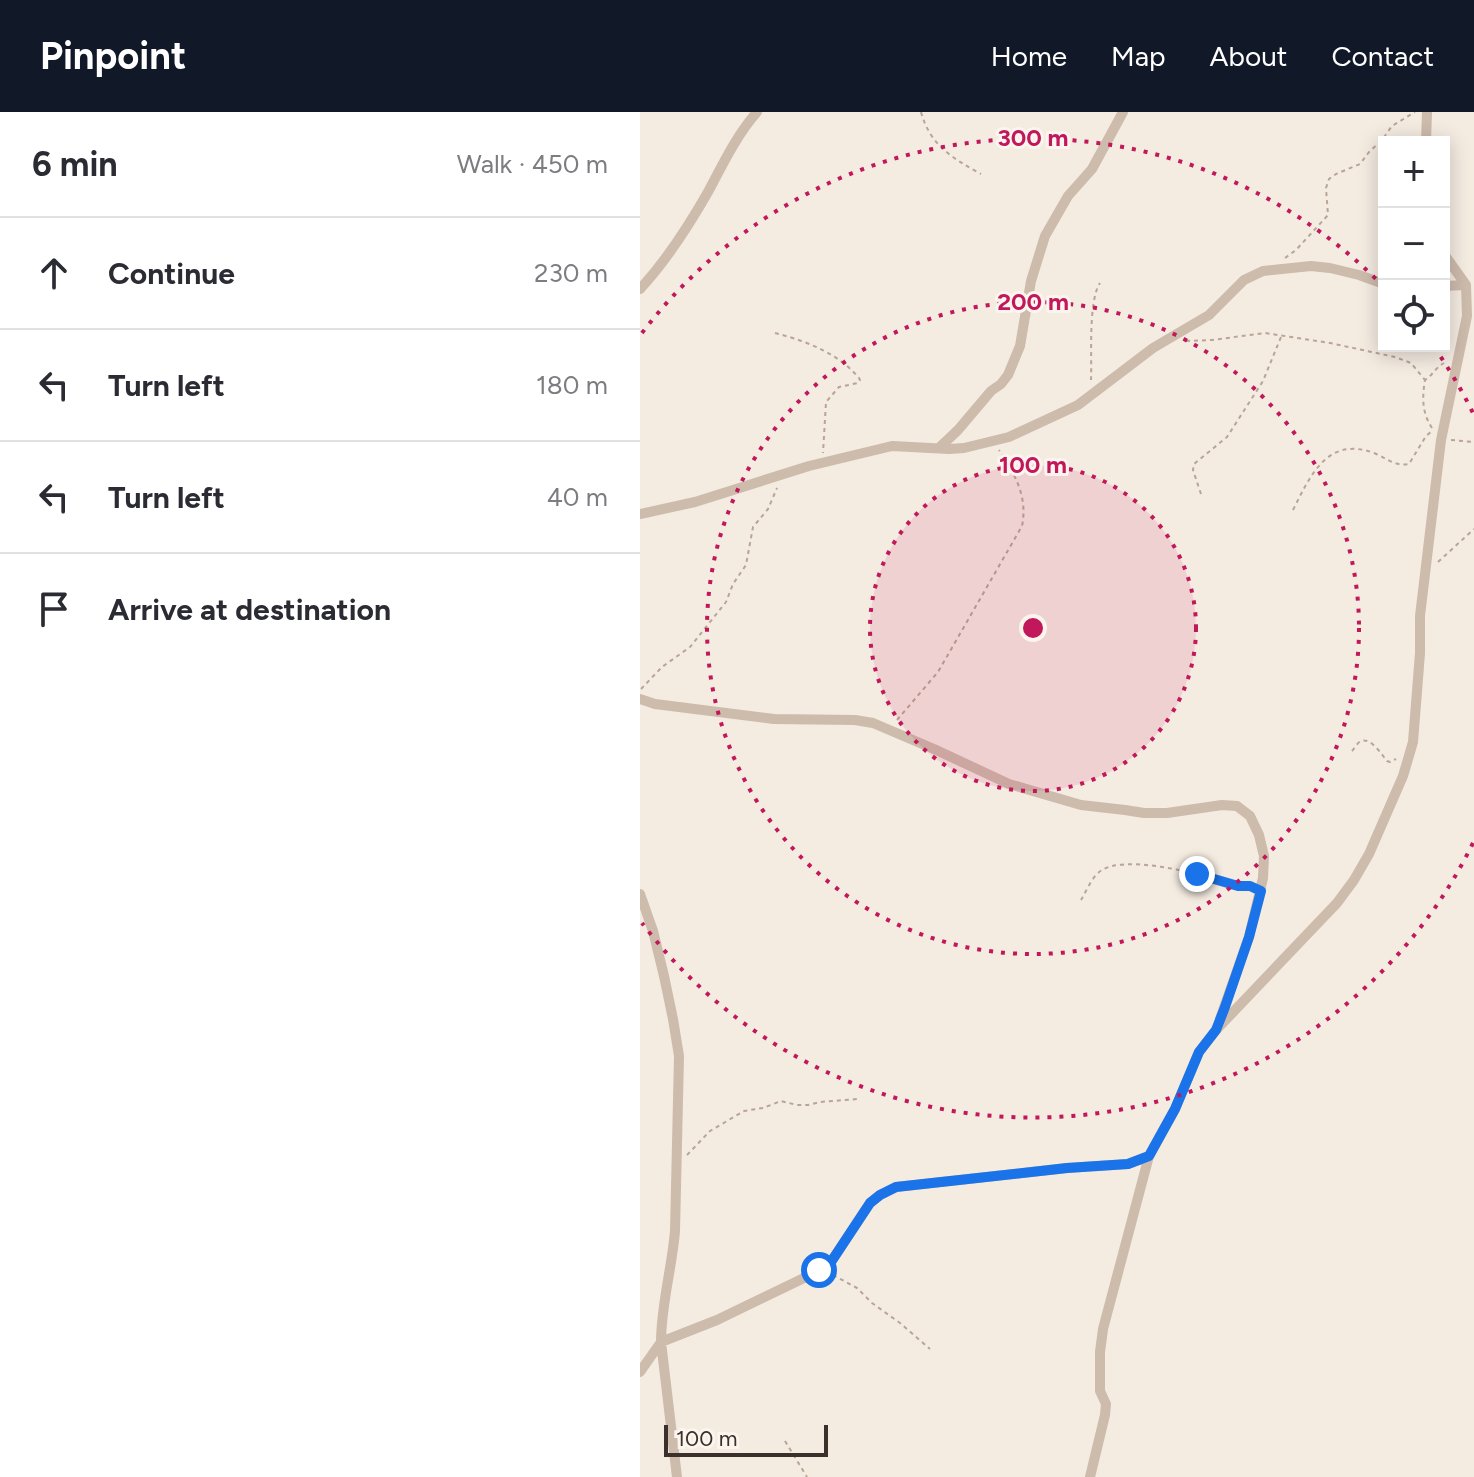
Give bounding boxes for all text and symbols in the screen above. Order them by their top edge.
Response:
text: Pinpoint [40,33,186,79]
text: Home [991,39,1067,73]
text: Map [1111,39,1166,73]
text: About [1210,39,1287,73]
text: Contact [1331,39,1434,73]
text: 300 m [997,123,1069,152]
map controls [1378,136,1450,352]
button: + [1378,136,1450,208]
text: 6 min [32,144,118,185]
text: Walk · 450 m [457,148,608,180]
button: − [1378,208,1450,280]
icon: ahead [32,251,76,295]
text: Continue [108,255,235,292]
text: 230 m [534,257,608,289]
button: locate [1378,280,1450,352]
text: 200 m [997,287,1069,316]
icon: left [32,363,76,407]
text: Turn left [108,367,225,404]
text: 180 m [536,369,608,401]
text: 100 m [999,450,1067,479]
icon: left [32,475,76,519]
text: Turn left [108,479,225,516]
text: 40 m [547,481,608,513]
icon: arrive [32,587,76,631]
text: Arrive at destination [108,591,391,628]
centre of rings [1019,614,1047,642]
route end [1179,856,1215,892]
route start [801,1252,837,1288]
scale bar [664,1421,828,1457]
text: 100 m [676,1425,737,1452]

